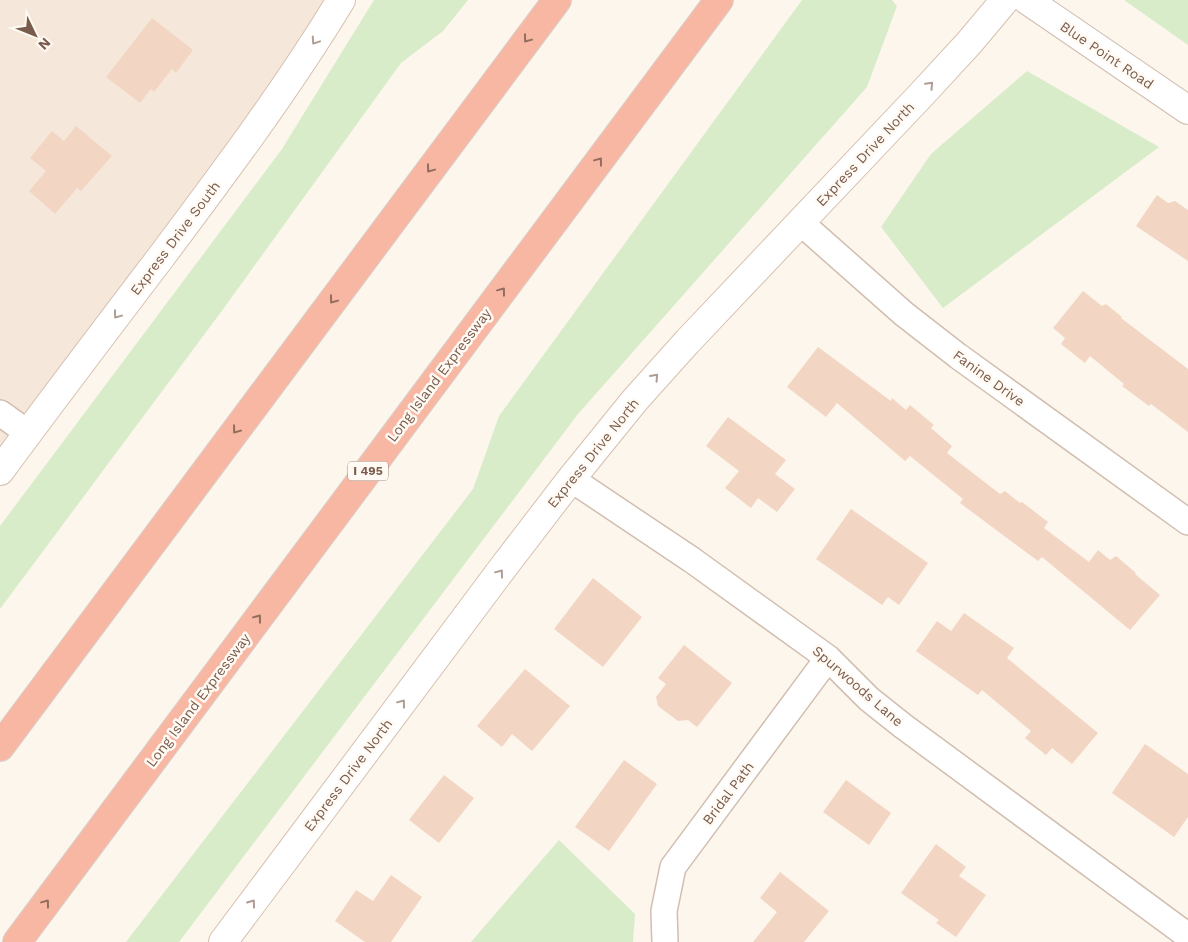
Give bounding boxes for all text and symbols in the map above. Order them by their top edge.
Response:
north arrow [10,10,60,60]
street label: Blue Point Road [1057,18,1157,92]
one-way arrow [525,33,533,42]
text: N [35,35,54,53]
one-way arrow [312,35,321,45]
one-way arrow [924,82,933,91]
street label: Express Drive North [813,99,917,209]
one-way arrow [593,158,601,167]
one-way arrow [428,163,436,172]
street label: Express Drive South [127,178,223,298]
one-way arrow [496,288,504,297]
one-way arrow [330,294,339,304]
street label: Long Island Expressway [384,305,495,445]
one-way arrow [115,309,123,318]
street label: Fanine Drive [950,347,1028,409]
one-way arrow [649,374,658,383]
street label: Express Drive North [544,395,642,511]
one-way arrow [233,424,242,434]
road number: I 495 [348,462,388,481]
one-way arrow [494,570,502,579]
one-way arrow [252,614,261,624]
street label: Long Island Expressway [143,630,254,770]
street label: Spurwoods Lane [810,642,906,730]
one-way arrow [396,699,405,709]
street label: Express Drive North [301,716,395,834]
street label: Bridal Path [699,758,757,828]
one-way arrow [40,899,49,909]
one-way arrow [247,900,255,909]

